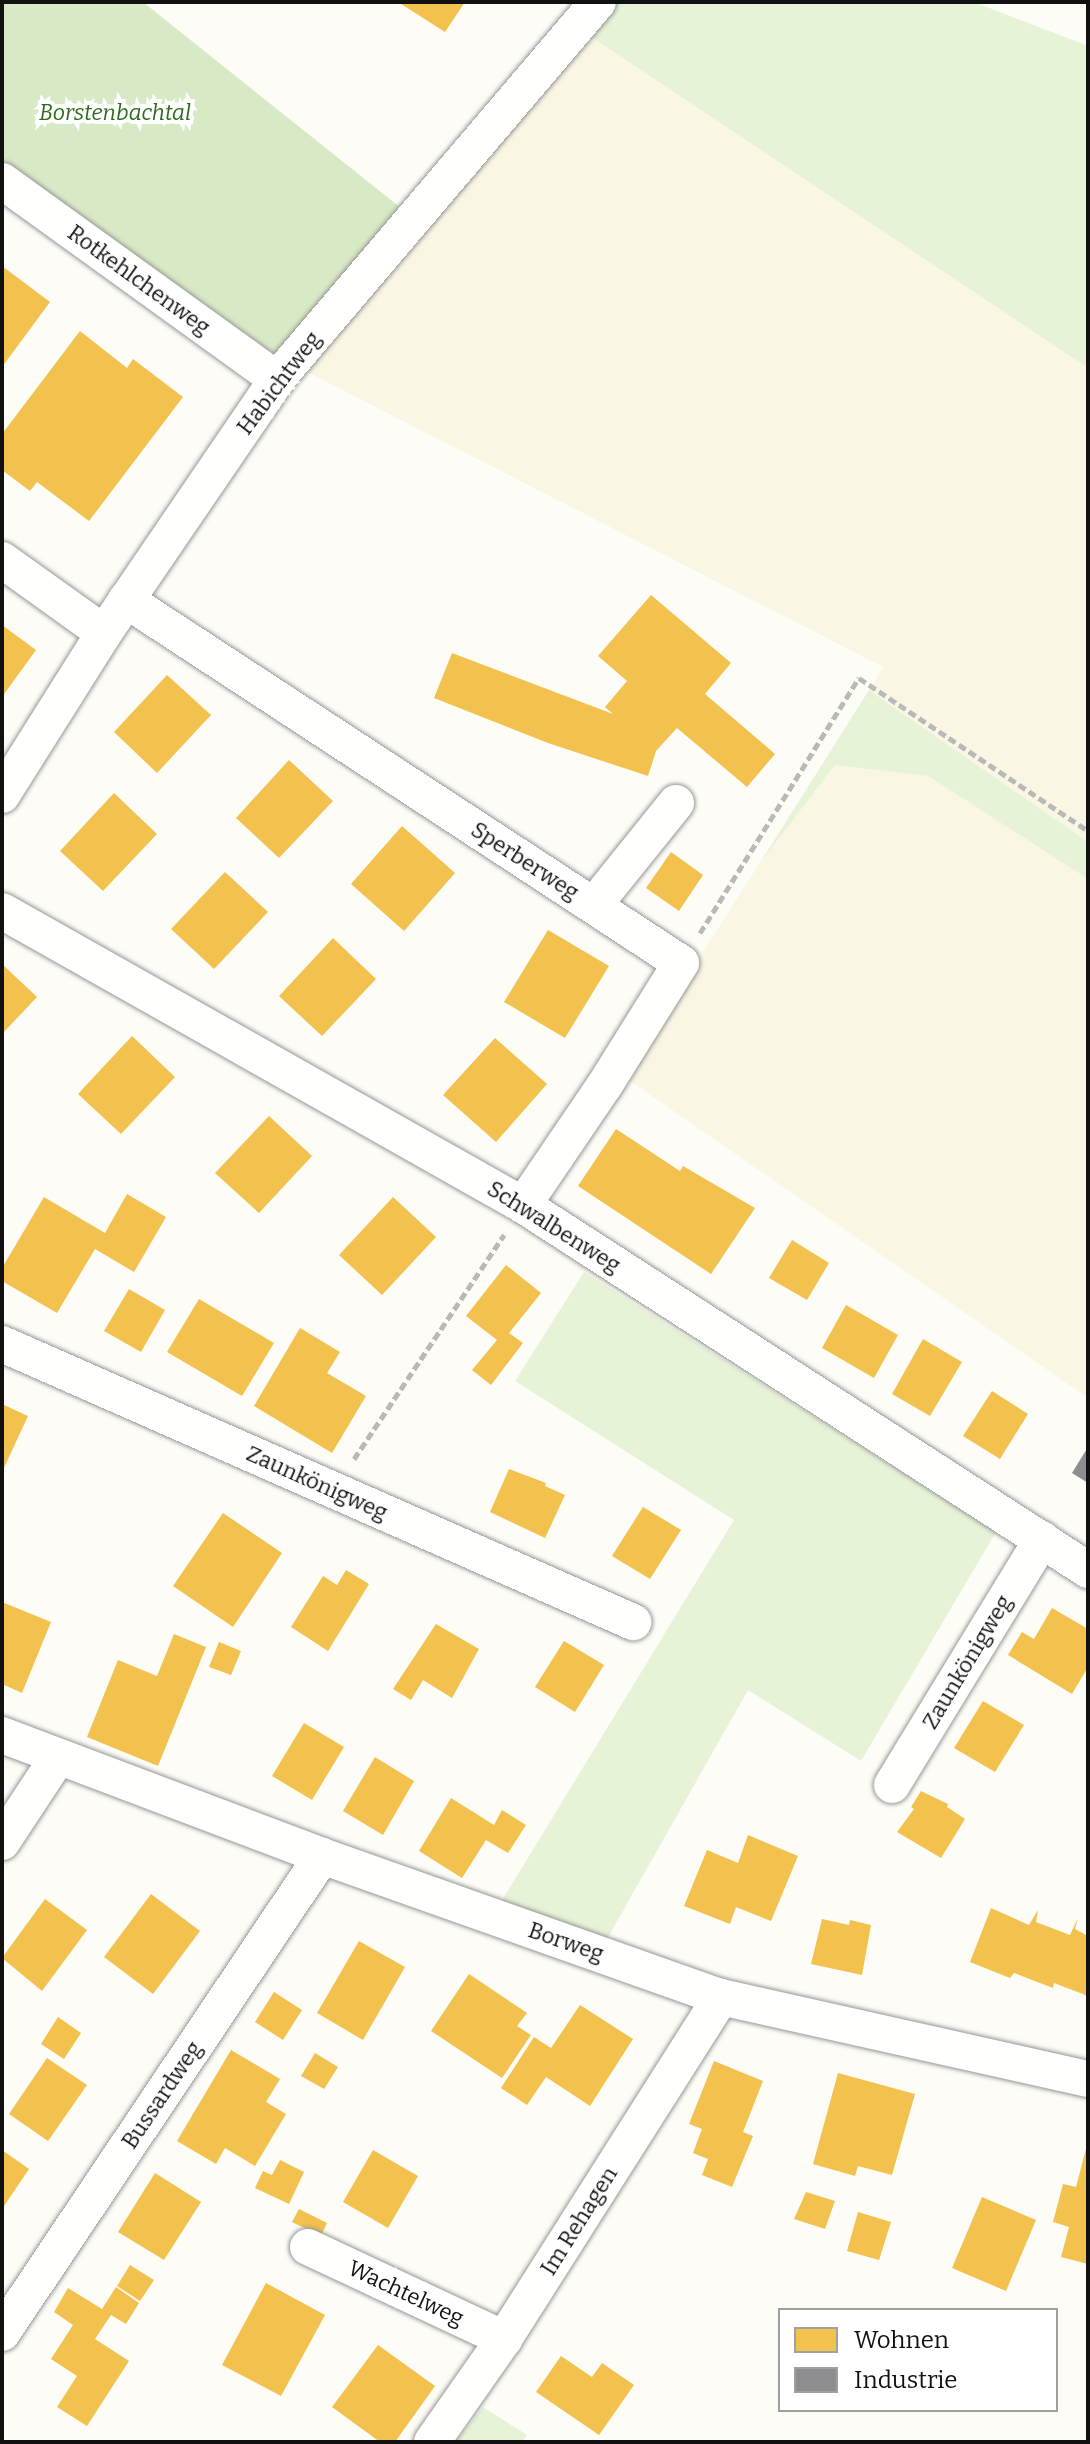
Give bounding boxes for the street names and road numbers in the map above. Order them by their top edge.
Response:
street label: Rotkehlchenweg [63,219,215,341]
street label: Habichtweg [232,326,326,440]
street label: Sperberweg [466,816,584,906]
street label: Schwalbenweg [483,1176,625,1278]
street label: Zaunkönigweg [242,1440,392,1526]
street label: Zaunkönigweg [917,1590,1017,1734]
street label: Borweg [525,1917,607,1967]
street label: Bussardweg [116,2036,208,2154]
street label: Im Rehagen [535,2162,623,2280]
street label: Wachtelweg [344,2255,468,2331]

